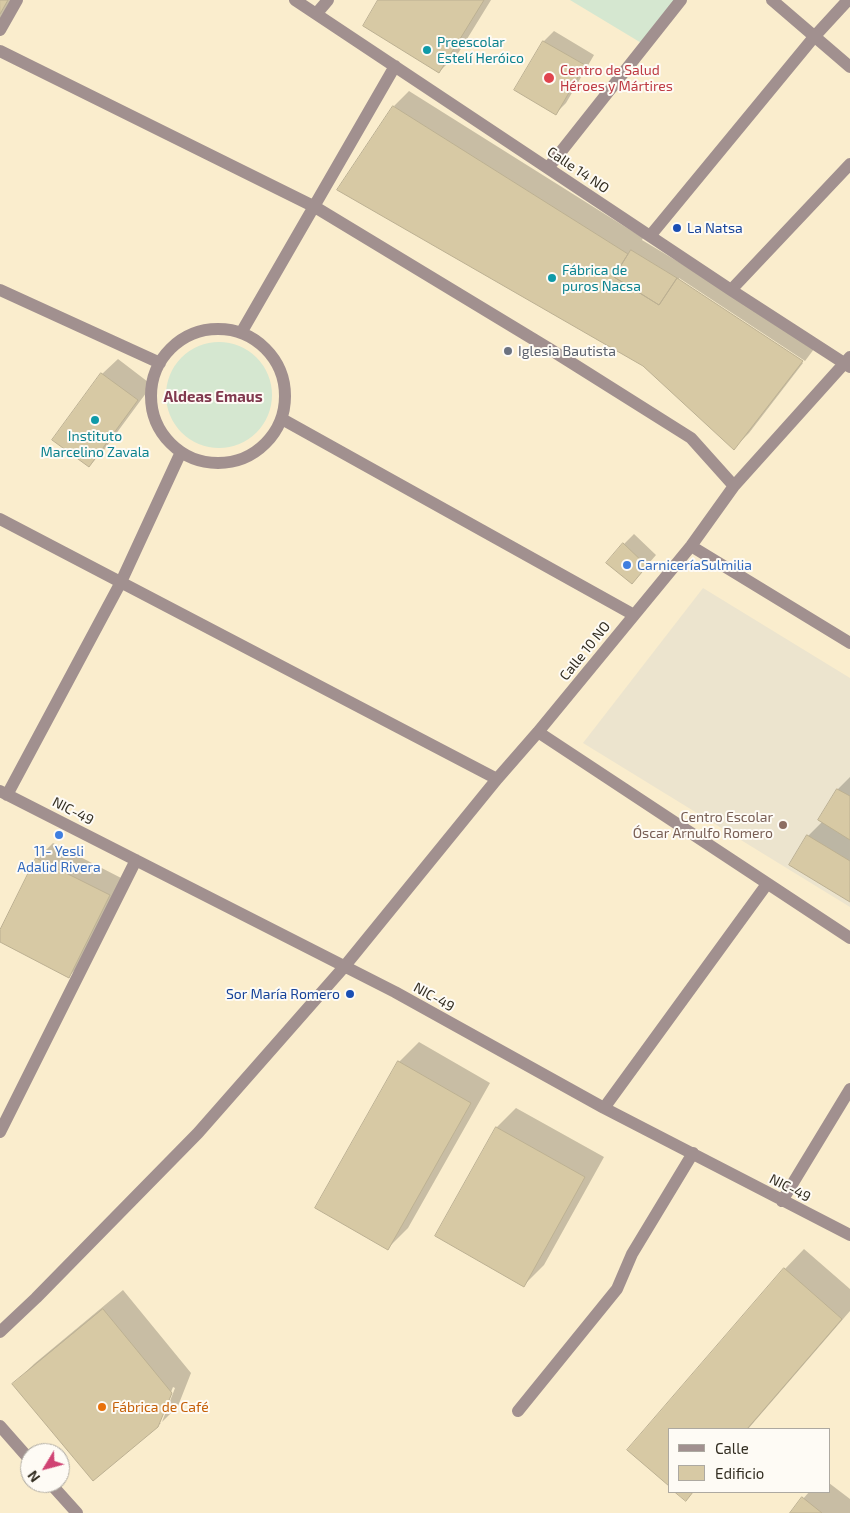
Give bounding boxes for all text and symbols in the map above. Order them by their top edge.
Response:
place label: Preescolar Estelí Heróico [437,34,524,66]
marker: Preescolar Estelí Heróico [421,44,433,56]
place label: Centro de Salud Héroes y Mártires [560,62,673,94]
marker: Centro de Salud Héroes y Mártires [542,71,556,85]
street label: Calle 14 NO [544,143,612,197]
place label: La Natsa [687,220,743,236]
marker: La Natsa [671,222,683,234]
place label: Fábrica de puros Nacsa [562,262,641,294]
marker: Fábrica de puros Nacsa [546,272,558,284]
place label: Iglesia Bautista [518,343,616,359]
marker: Iglesia Bautista [502,345,514,357]
district label: Aldeas Emaus [163,388,263,406]
marker: Instituto Marcelino Zavala [89,414,101,426]
place label: Instituto Marcelino Zavala [41,428,149,461]
place label: CarniceríaSulmilia [637,557,752,573]
marker: CarniceríaSulmilia [621,559,633,571]
street label: Calle 10 NO [556,618,614,684]
street label: NIC-49 [49,793,97,829]
place label: Centro Escolar Óscar Arnulfo Romero [633,809,773,842]
marker: Centro Escolar Óscar Arnulfo Romero [777,819,789,831]
marker: 11- Yesli Adalid Rivera [53,829,65,841]
place label: 11- Yesli Adalid Rivera [17,843,101,876]
street label: NIC-49 [411,979,457,1015]
place label: Sor María Romero [226,986,340,1002]
marker: Sor María Romero [344,988,356,1000]
street label: NIC-49 [766,1170,814,1206]
place label: Fábrica de Café [112,1399,209,1415]
marker: Fábrica de Café [96,1401,108,1413]
legend [668,1428,830,1493]
text: Calle [715,1439,749,1457]
north arrow [20,1443,70,1493]
text: Edificio [715,1464,764,1482]
text: N [24,1468,43,1486]

